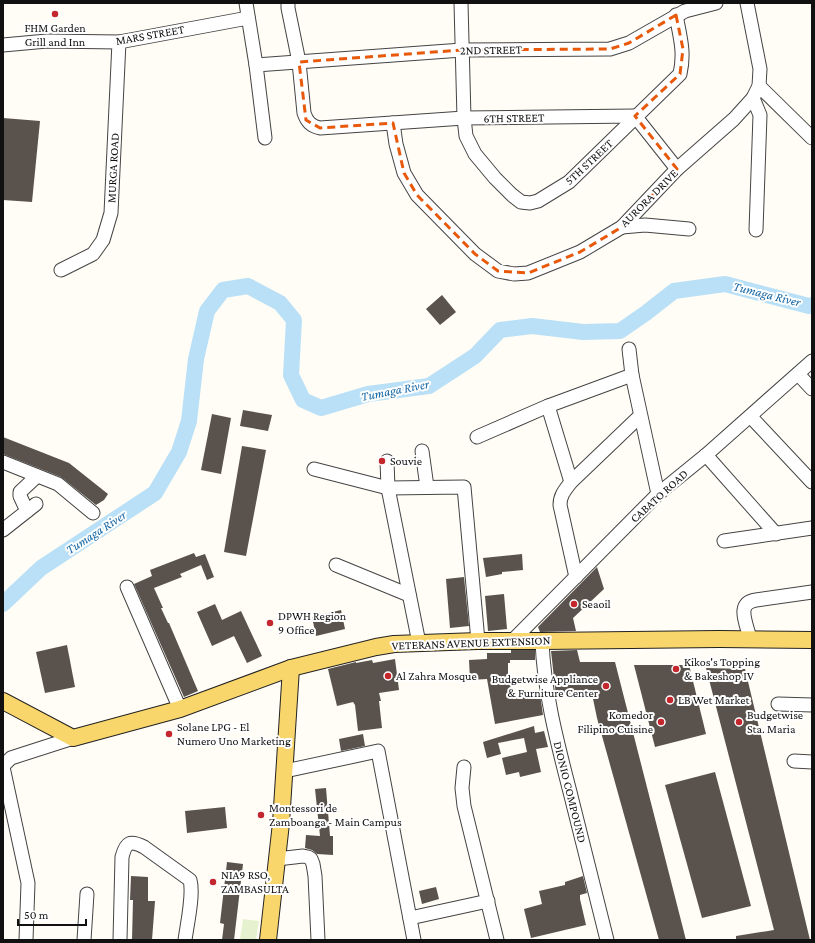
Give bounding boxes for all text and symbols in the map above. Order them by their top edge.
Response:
marker: FHM Garden Grill and Inn [50,9,60,19]
place label: FHM Garden Grill and Inn [24,21,86,49]
street label: MARS STREET [115,22,186,48]
street label: 2ND STREET [460,42,523,58]
street label: 6TH STREET [483,110,545,126]
street label: MURGA ROAD [104,133,122,203]
street label: 5TH STREET [562,136,616,188]
street label: AURORA DRIVE [617,166,681,230]
water label: Tumaga River [732,278,803,310]
water label: Tumaga River [360,376,431,404]
place label: Souvie [390,454,422,468]
marker: Souvie [377,456,387,466]
street label: CABATO ROAD [627,466,691,526]
water label: Tumaga River [63,507,129,557]
place label: Seaoil [582,597,611,611]
marker: Seaoil [569,599,579,609]
place label: DPWH Region 9 Office [278,609,347,637]
marker: DPWH Region 9 Office [265,618,275,628]
street label: VETERANS AVENUE EXTENSION [391,633,551,653]
place label: Kikos's Topping & Bakeshop IV [684,655,760,683]
marker: Kikos's Topping & Bakeshop IV [671,664,681,674]
place label: Al Zahra Mosque [396,669,477,683]
marker: Al Zahra Mosque [383,671,393,681]
place label: Budgetwise Appliance & Furniture Center [492,672,599,700]
marker: Budgetwise Appliance & Furniture Center [601,681,611,691]
place label: LB Wet Market [678,693,750,707]
marker: LB Wet Market [665,695,675,705]
place label: Komedor Filipino Cuisine [578,708,654,736]
place label: Budgetwise Sta. Maria [747,708,803,736]
marker: Komedor Filipino Cuisine [656,717,666,727]
marker: Budgetwise Sta. Maria [734,717,744,727]
place label: Solane LPG - El Numero Uno Marketing [177,720,291,748]
marker: Solane LPG - El Numero Uno Marketing [164,729,174,739]
street label: DIONIO COMPOUND [551,740,589,844]
place label: Montessori de Zamboanga - Main Campus [269,801,402,829]
marker: Montessori de Zamboanga - Main Campus [256,810,266,820]
place label: NIA9 RSO, ZAMBASULTA [221,868,289,896]
marker: NIA9 RSO, ZAMBASULTA [208,877,218,887]
scale bar [18,901,86,927]
text: 50 m [24,908,49,922]

